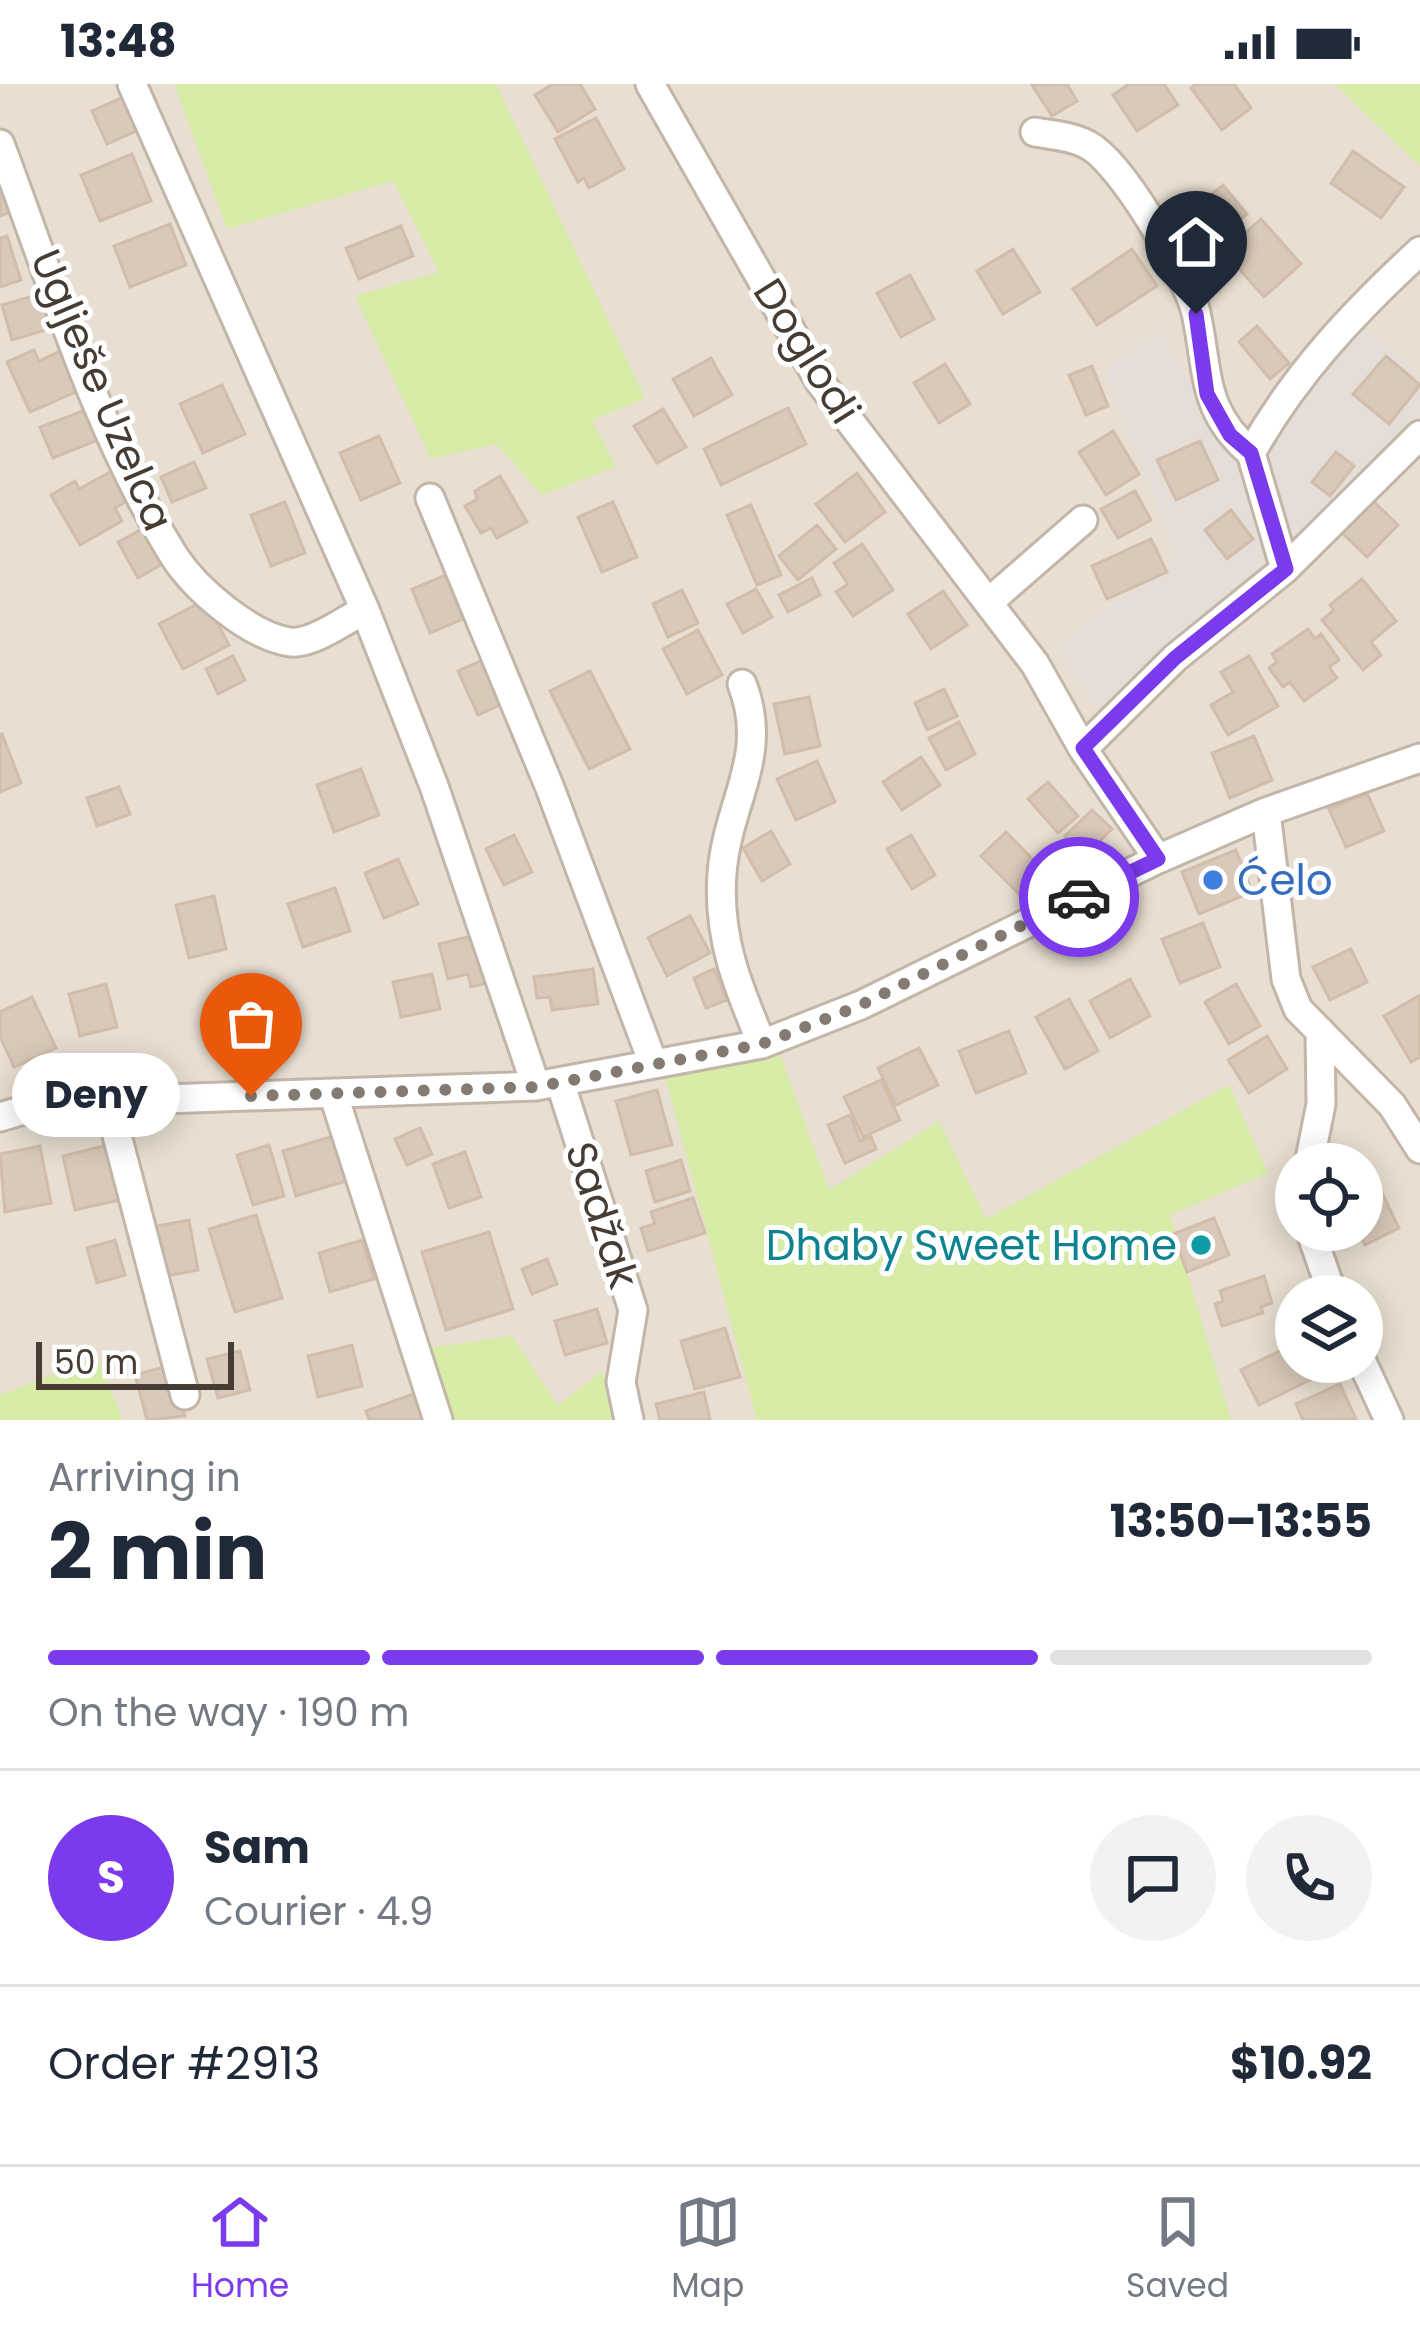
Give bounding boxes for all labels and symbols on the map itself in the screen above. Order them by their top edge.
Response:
pin [1145,191,1247,314]
street label: Uglješe Uzelca [16,240,188,540]
street label: Doglodi [739,267,875,435]
courier [1019,837,1139,957]
place label: Ćelo [1237,851,1333,910]
marker: Ćelo [1200,867,1226,893]
pin [200,973,302,1096]
callout: Deny [11,1054,179,1138]
street label: Sadžak [551,1134,653,1296]
place label: Dhaby Sweet Home [766,1216,1177,1275]
marker: Dhaby Sweet Home [1188,1232,1214,1258]
scale bar [36,1336,234,1389]

